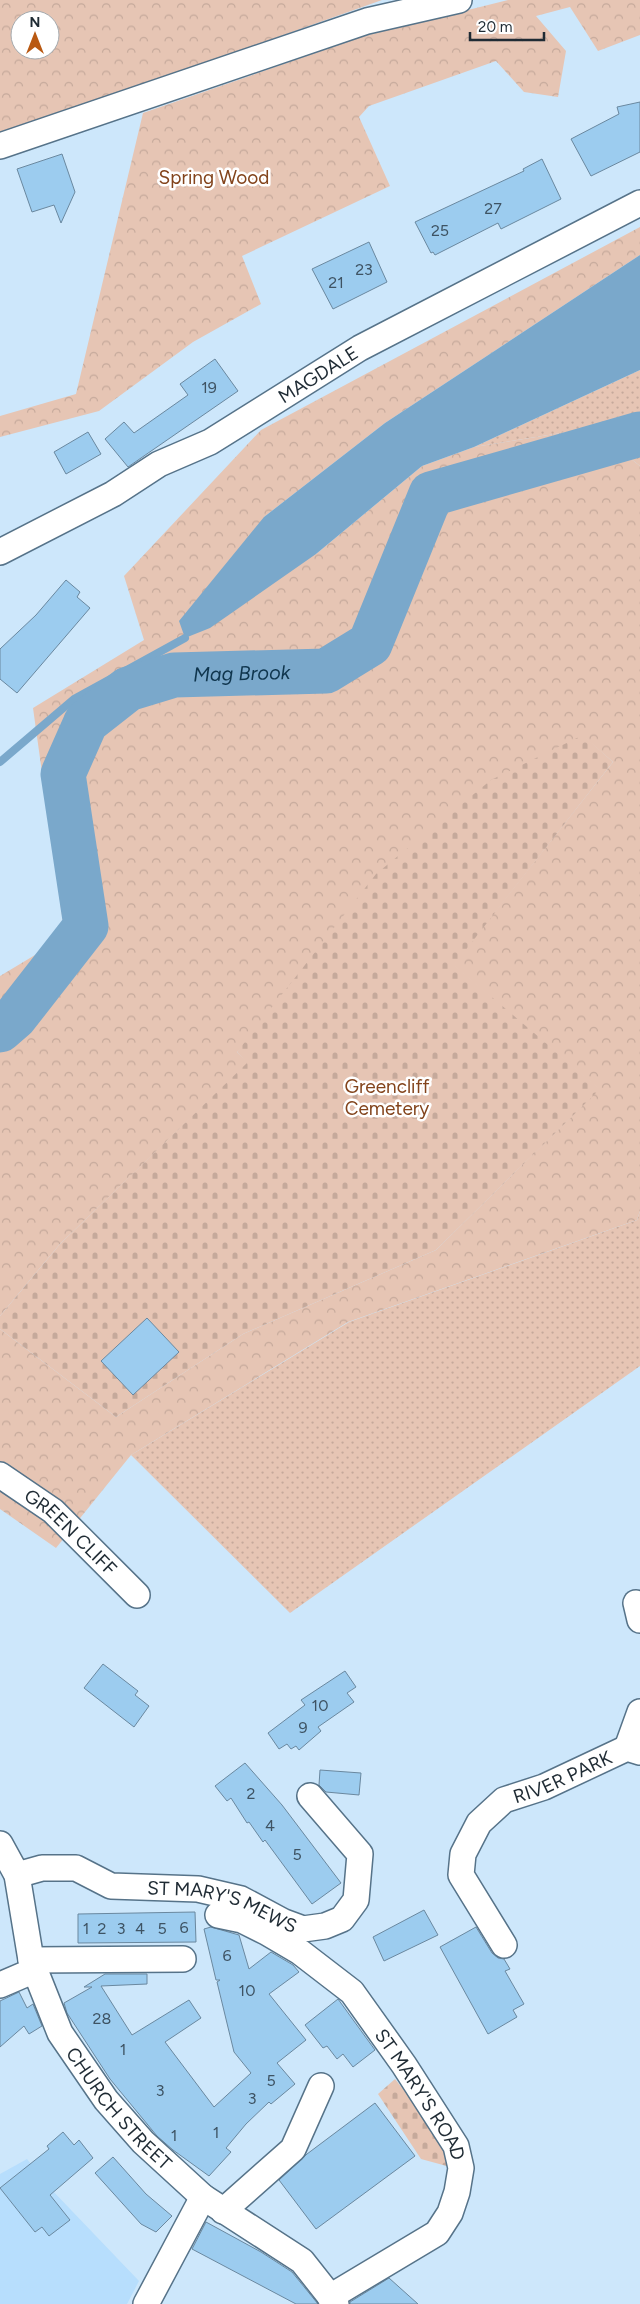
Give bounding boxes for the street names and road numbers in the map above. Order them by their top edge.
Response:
street label: MAGDALE [274,341,363,408]
street label: GREEN CLIFF [20,1484,121,1580]
street label: RIVER PARK [510,1746,616,1808]
street label: ST MARY'S MEWS [147,1876,300,1938]
street label: ST MARY'S ROAD [370,2024,470,2162]
street label: CHURCH STREET [61,2043,177,2175]

